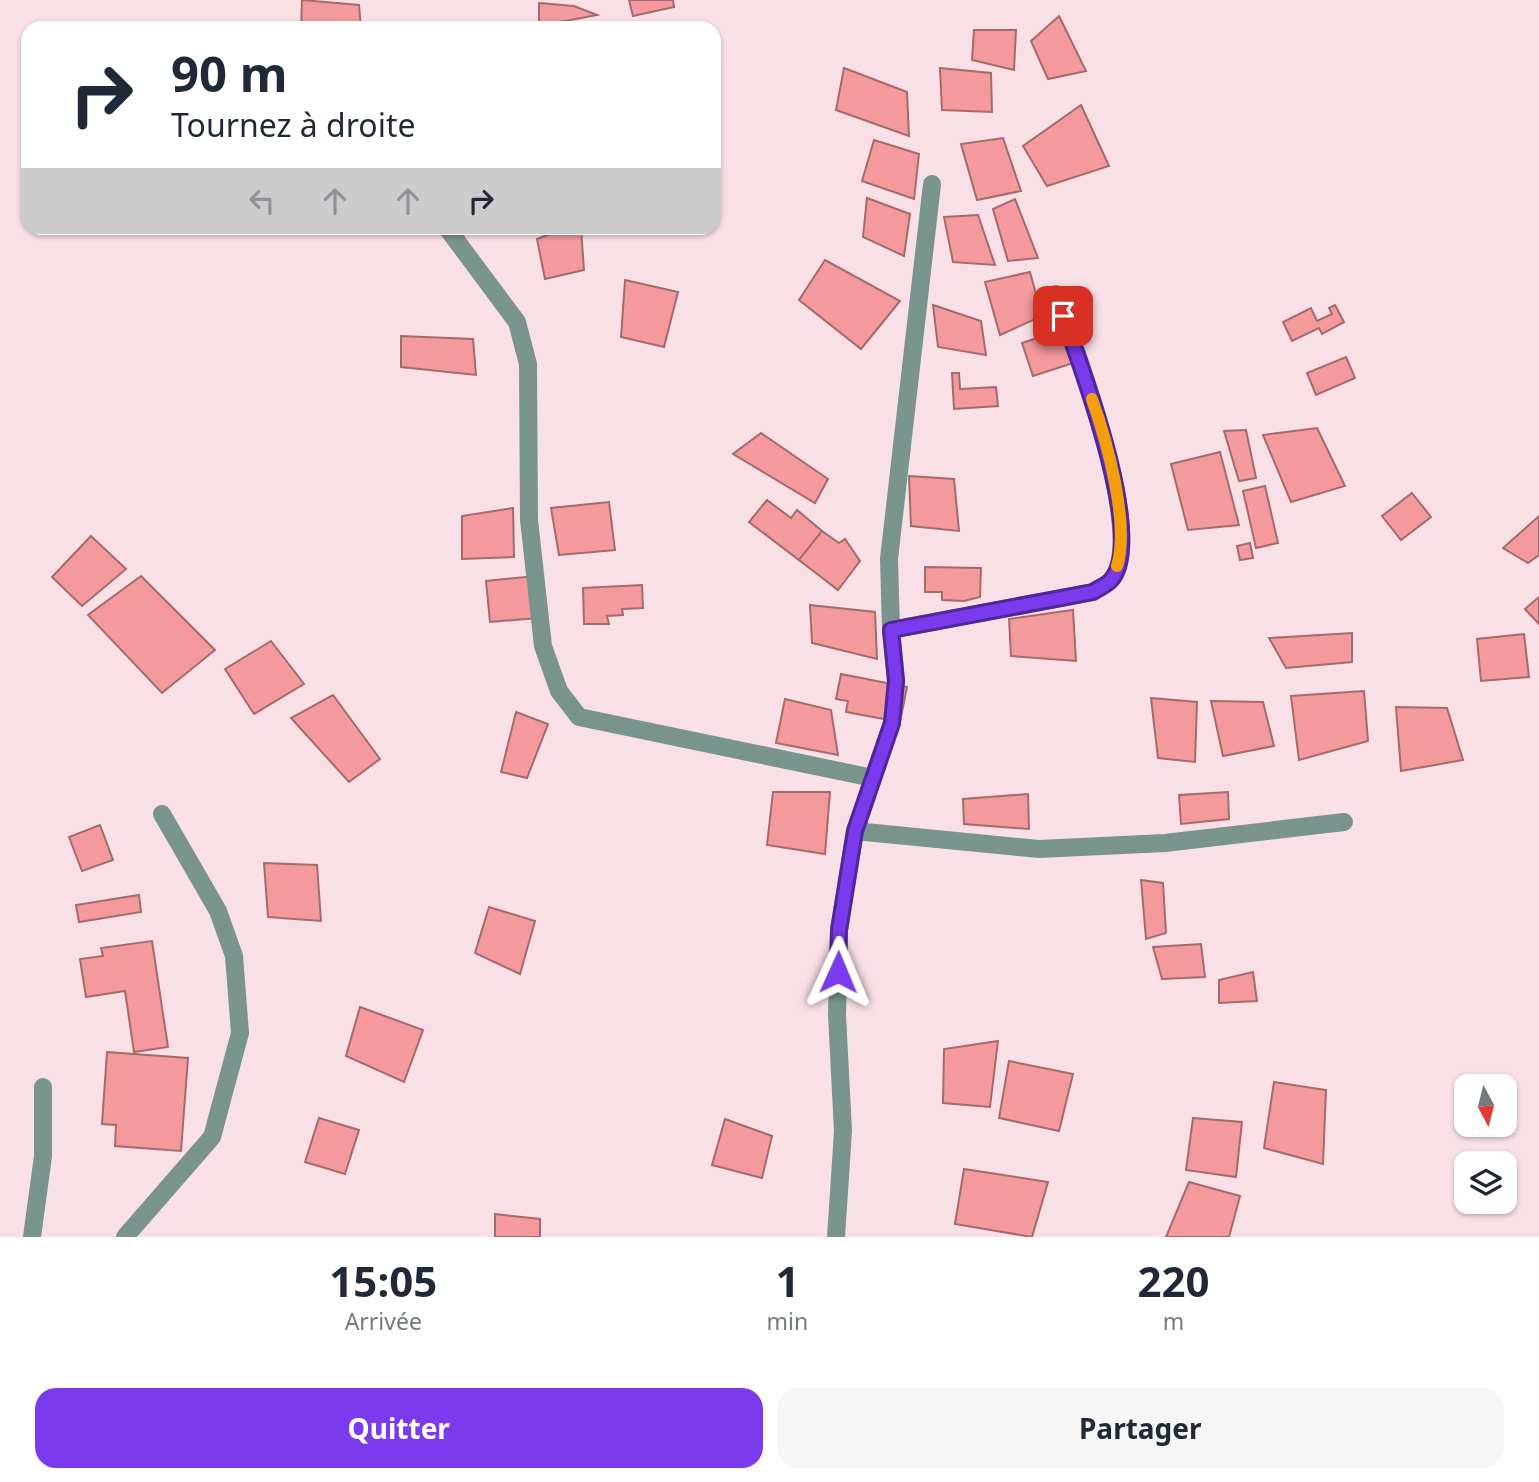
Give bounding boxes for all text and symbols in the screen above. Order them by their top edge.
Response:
text: 90 m [171,40,288,106]
icon: right [56,49,147,140]
text: Tournez à droite [171,103,416,146]
icon: left [243,182,281,220]
icon: ahead [316,182,354,220]
icon: ahead [389,182,427,220]
icon: right [462,182,500,220]
pin [1033,286,1093,346]
icon: arrive [1044,297,1082,335]
position arrow [801,935,875,1009]
north arrow [1454,1074,1517,1138]
map controls [1454,1074,1517,1214]
button: layers [1454,1151,1517,1214]
text: 15:05 [329,1252,437,1309]
text: 1 [775,1252,799,1309]
text: 220 [1138,1252,1210,1309]
text: Arrivée [345,1305,422,1337]
text: min [767,1305,808,1337]
text: m [1163,1305,1184,1337]
button: Quitter [35,1388,763,1468]
button: Partager [777,1388,1504,1468]

